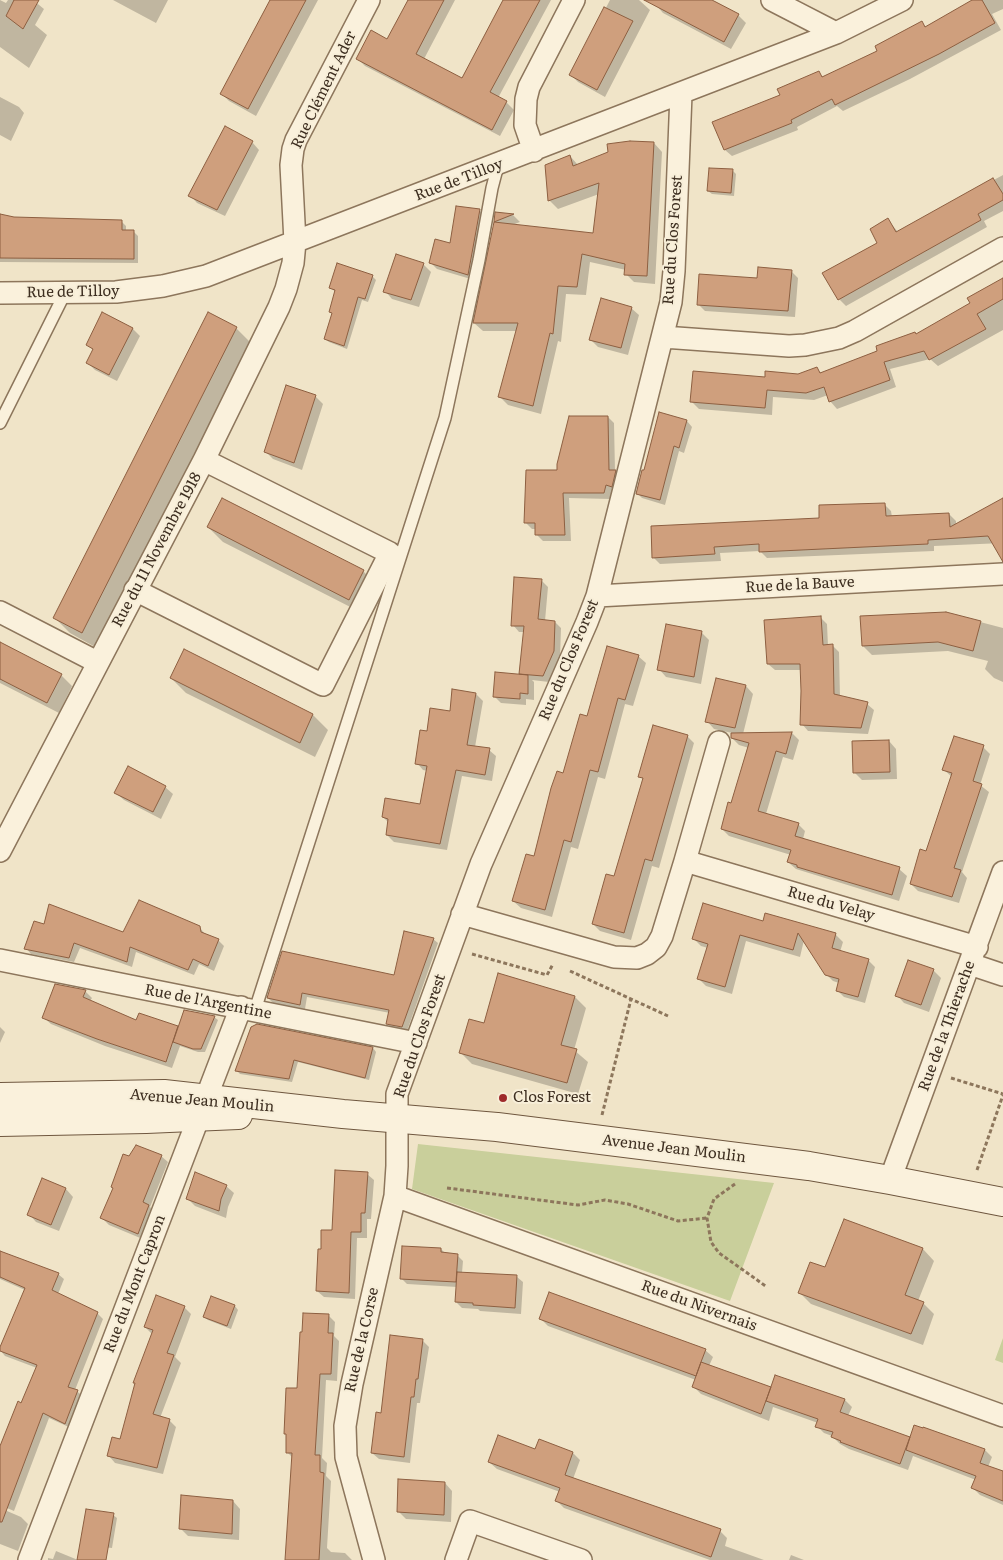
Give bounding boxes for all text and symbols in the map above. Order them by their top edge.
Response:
street label: Rue Clément Ader [288,28,360,152]
street label: Rue de Tilloy [412,155,506,205]
street label: Rue du Clos Forest [659,175,687,305]
street label: Rue de Tilloy [26,282,120,302]
street label: Rue du 11 Novembre 1918 [109,470,205,630]
street label: Rue de la Bauve [745,573,855,597]
street label: Rue du Clos Forest [535,597,603,723]
street label: Rue du Velay [785,883,877,925]
street label: Rue de la Thierache [915,958,979,1094]
street label: Rue du Clos Forest [390,972,450,1100]
street label: Rue de l'Argentine [143,981,273,1023]
street label: Avenue Jean Moulin [129,1086,275,1116]
place label: Clos Forest [513,1089,591,1107]
marker: Clos Forest [497,1092,509,1104]
street label: Avenue Jean Moulin [601,1131,747,1167]
street label: Rue du Mont Capron [100,1212,170,1356]
street label: Rue du Nivernais [639,1277,759,1335]
street label: Rue de la Corse [341,1286,383,1394]

